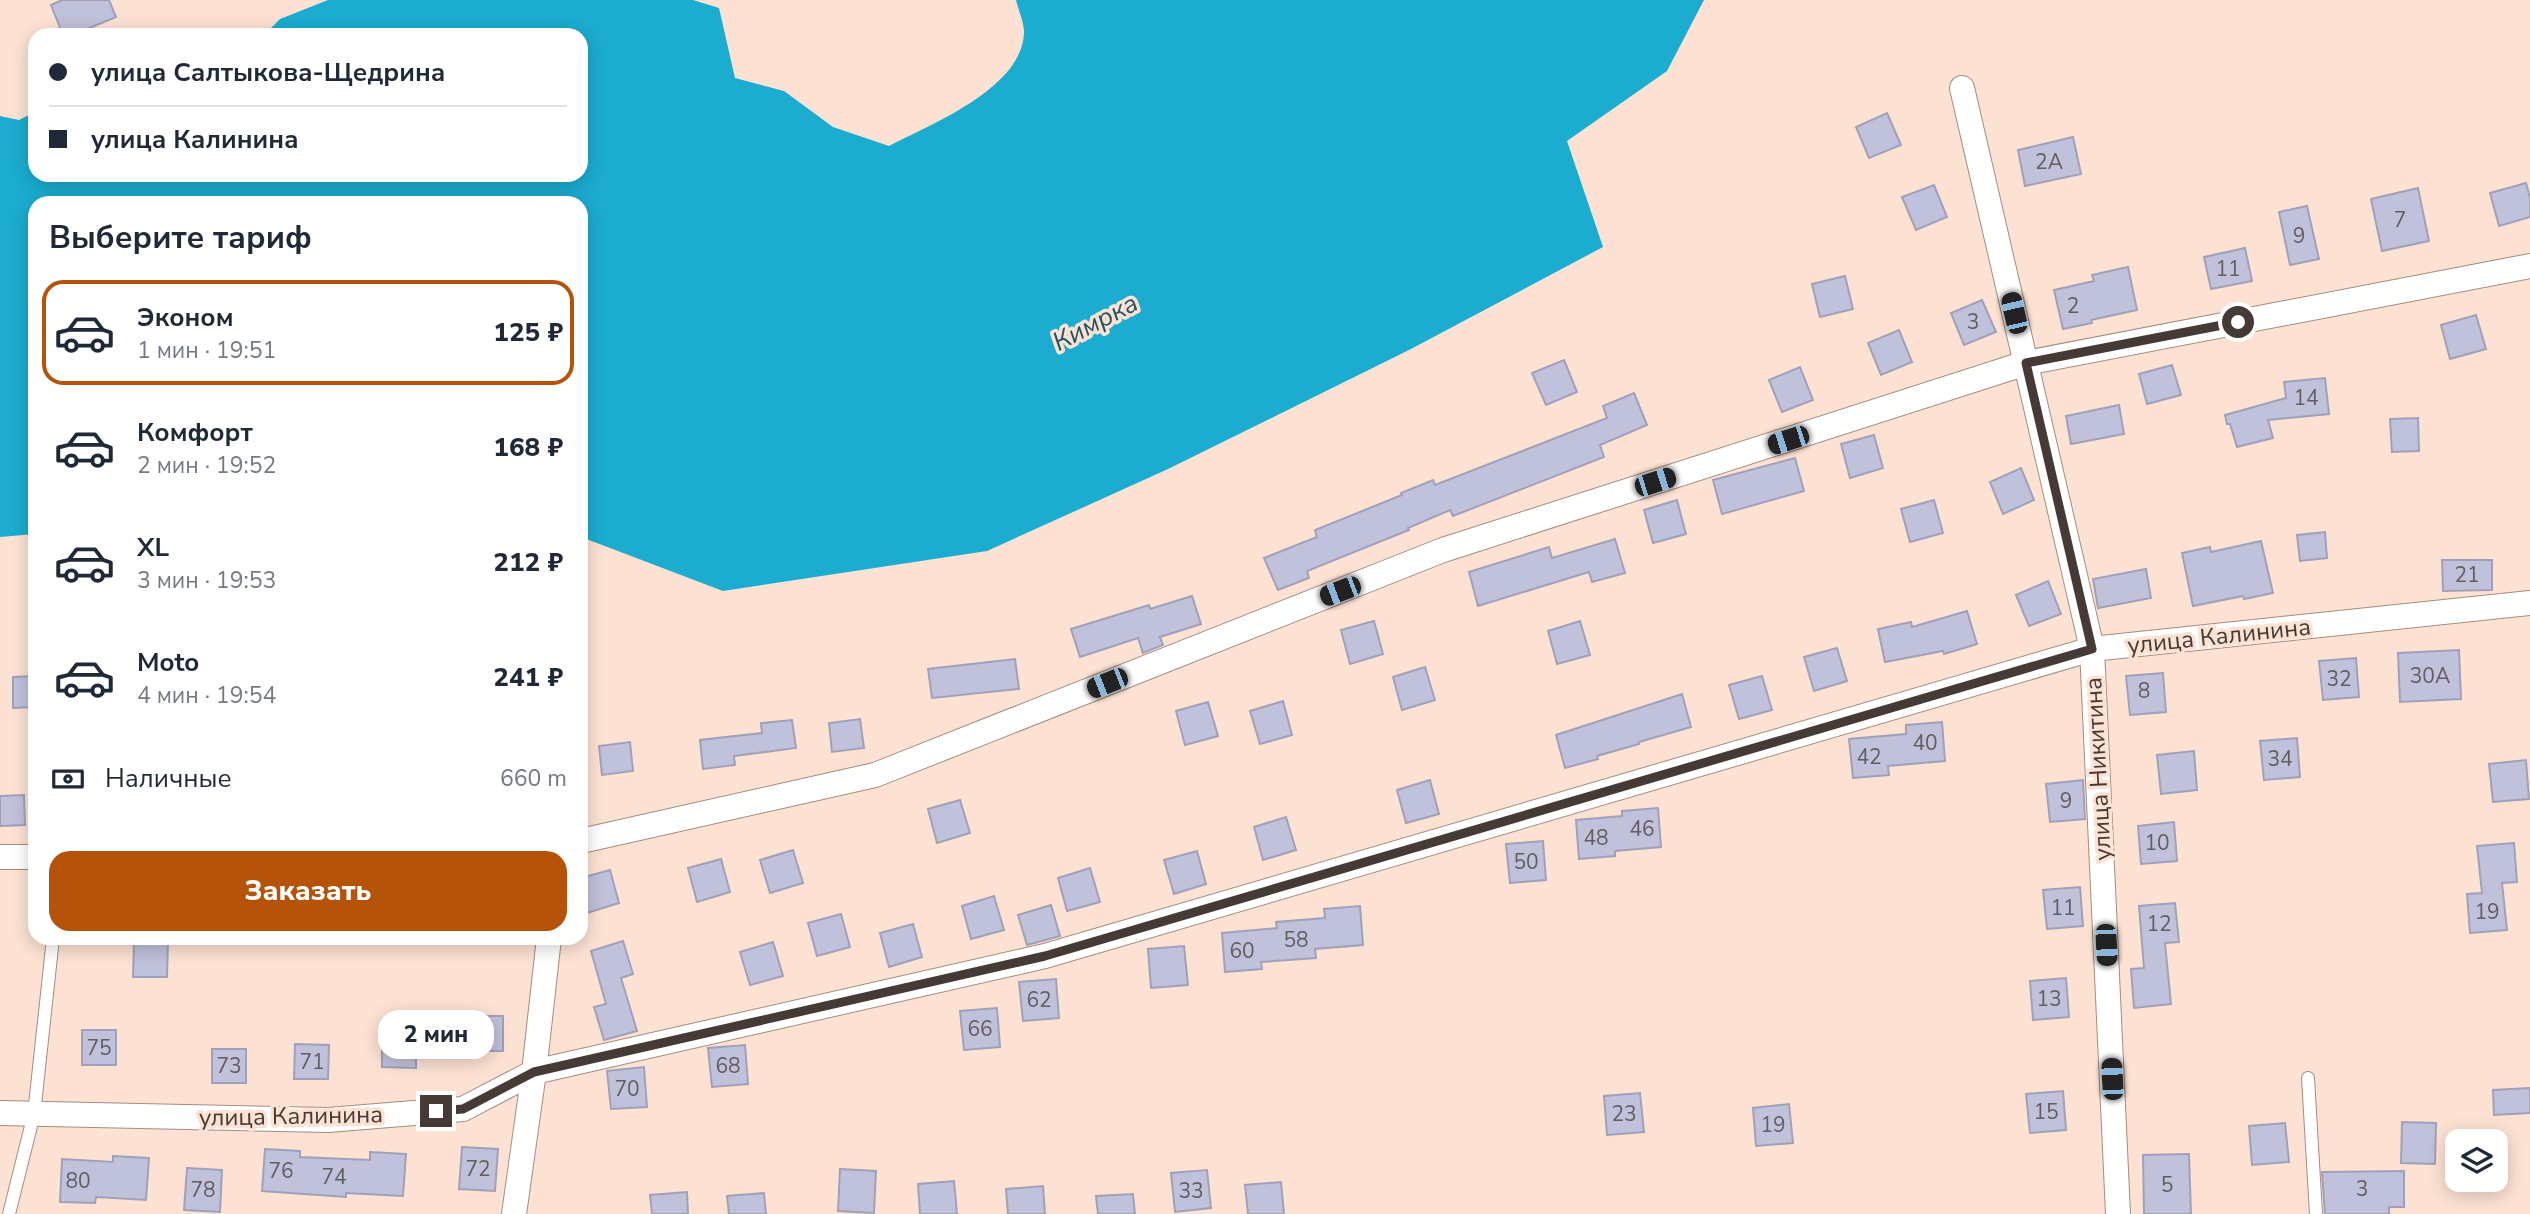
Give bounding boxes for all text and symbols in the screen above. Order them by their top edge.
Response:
text: улица Салтыкова-Щедрина [91,55,445,90]
text: улица Калинина [91,122,299,157]
house number: 2А [2035,148,2063,176]
house number: 7 [2394,206,2406,234]
text: Выберите тариф [49,216,312,259]
house number: 9 [2293,222,2305,250]
house number: 11 [2215,255,2241,283]
water label: Кимрка [1046,285,1144,360]
car [2000,290,2029,336]
house number: 2 [2067,292,2079,320]
text: Эконом [137,300,234,335]
icon: car [53,301,116,364]
route start [2222,306,2254,338]
house number: 3 [1967,308,1979,336]
text: 125 ₽ [493,315,563,350]
text: 1 мин · 19:51 [137,335,276,366]
house number: 14 [2293,384,2319,412]
text: Комфорт [137,415,253,450]
icon: car [53,416,116,479]
car [1765,424,1812,456]
text: 168 ₽ [493,430,563,465]
text: 2 мин · 19:52 [137,450,276,481]
car [1632,466,1679,498]
text: XL [137,530,169,565]
icon: car [53,531,116,594]
text: 212 ₽ [493,545,563,580]
house number: 21 [2454,561,2480,589]
text: 3 мин · 19:53 [137,565,276,596]
car [1317,574,1364,608]
street label: улица Калинина [2126,610,2312,662]
text: Moto [137,645,199,680]
icon: car [53,646,116,709]
text: 241 ₽ [493,660,563,695]
house number: 30А [2410,662,2450,690]
car [1084,665,1131,701]
house number: 32 [2326,665,2352,693]
street label: улица Никитина [2077,676,2119,862]
house number: 8 [2138,677,2150,705]
text: 4 мин · 19:54 [137,680,276,711]
house number: 40 [1912,729,1938,757]
house number: 42 [1856,743,1882,771]
house number: 34 [2267,745,2293,773]
icon: cash [49,760,87,798]
text: Наличные [105,761,232,796]
text: 660 m [500,763,567,794]
house number: 9 [2060,787,2072,815]
house number: 46 [1629,815,1655,843]
house number: 48 [1583,824,1609,852]
house number: 10 [2144,829,2170,857]
house number: 50 [1513,848,1539,876]
button: Заказать [49,851,567,931]
house number: 11 [2050,894,2076,922]
house number: 19 [2474,898,2500,926]
house number: 12 [2146,910,2172,938]
car [2095,923,2118,967]
house number: 58 [1283,926,1309,954]
house number: 60 [1229,937,1255,965]
house number: 13 [2036,985,2062,1013]
house number: 62 [1026,986,1052,1014]
callout: 2 мин [378,1010,494,1058]
house number: 66 [967,1015,993,1043]
text: 2 мин [404,1019,468,1050]
house number: 75 [86,1034,112,1062]
house number: 71 [299,1048,325,1076]
house number: 73 [216,1052,242,1080]
house number: 68 [715,1052,741,1080]
car [2101,1057,2124,1101]
house number: 70 [614,1075,640,1103]
route end [420,1095,452,1127]
street label: улица Калинина [199,1098,383,1134]
house number: 15 [2033,1098,2059,1126]
house number: 23 [1611,1100,1637,1128]
house number: 19 [1760,1111,1786,1139]
map controls [2445,1129,2508,1192]
button: layers [2445,1129,2508,1192]
house number: 72 [465,1155,491,1183]
house number: 76 [268,1157,294,1185]
house number: 74 [321,1163,347,1191]
house number: 80 [65,1167,91,1195]
house number: 5 [2161,1171,2173,1199]
house number: 3 [2356,1175,2368,1203]
house number: 78 [190,1176,216,1204]
house number: 33 [1178,1177,1204,1205]

